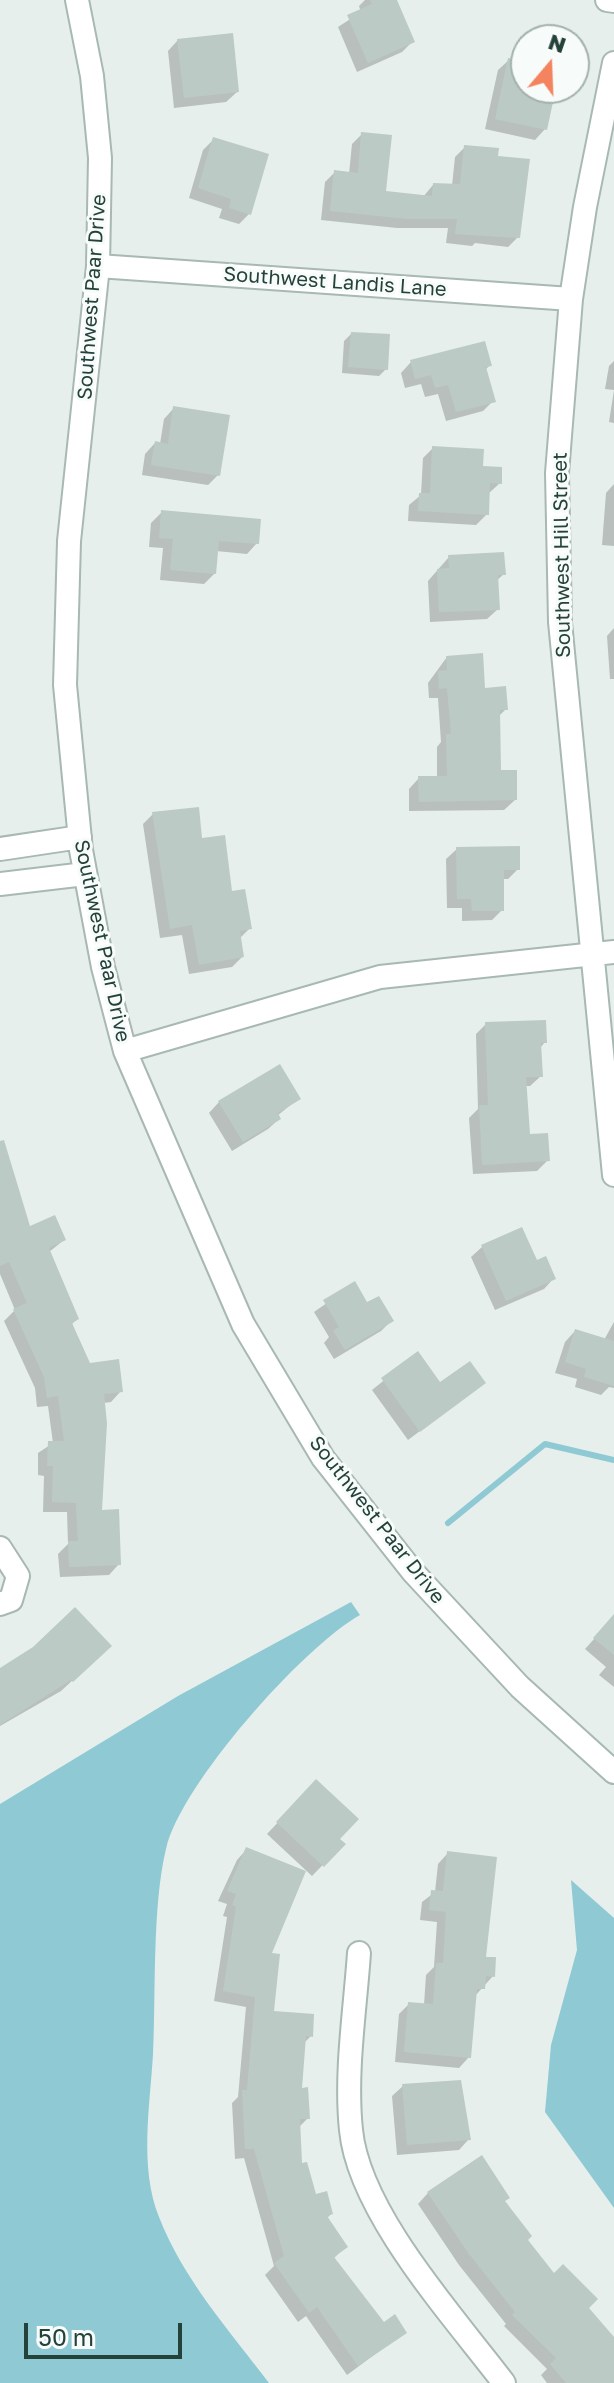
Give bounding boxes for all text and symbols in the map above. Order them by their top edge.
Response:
north arrow [510,24,590,104]
text: N [545,27,570,58]
street label: Southwest Paar Drive [73,193,111,401]
street label: Southwest Landis Lane [223,262,447,302]
street label: Southwest Hill Street [548,452,576,658]
street label: Southwest Paar Drive [69,838,135,1044]
street label: Southwest Paar Drive [304,1431,450,1609]
scale bar [28,2307,186,2357]
text: 50 m [38,2322,94,2351]

